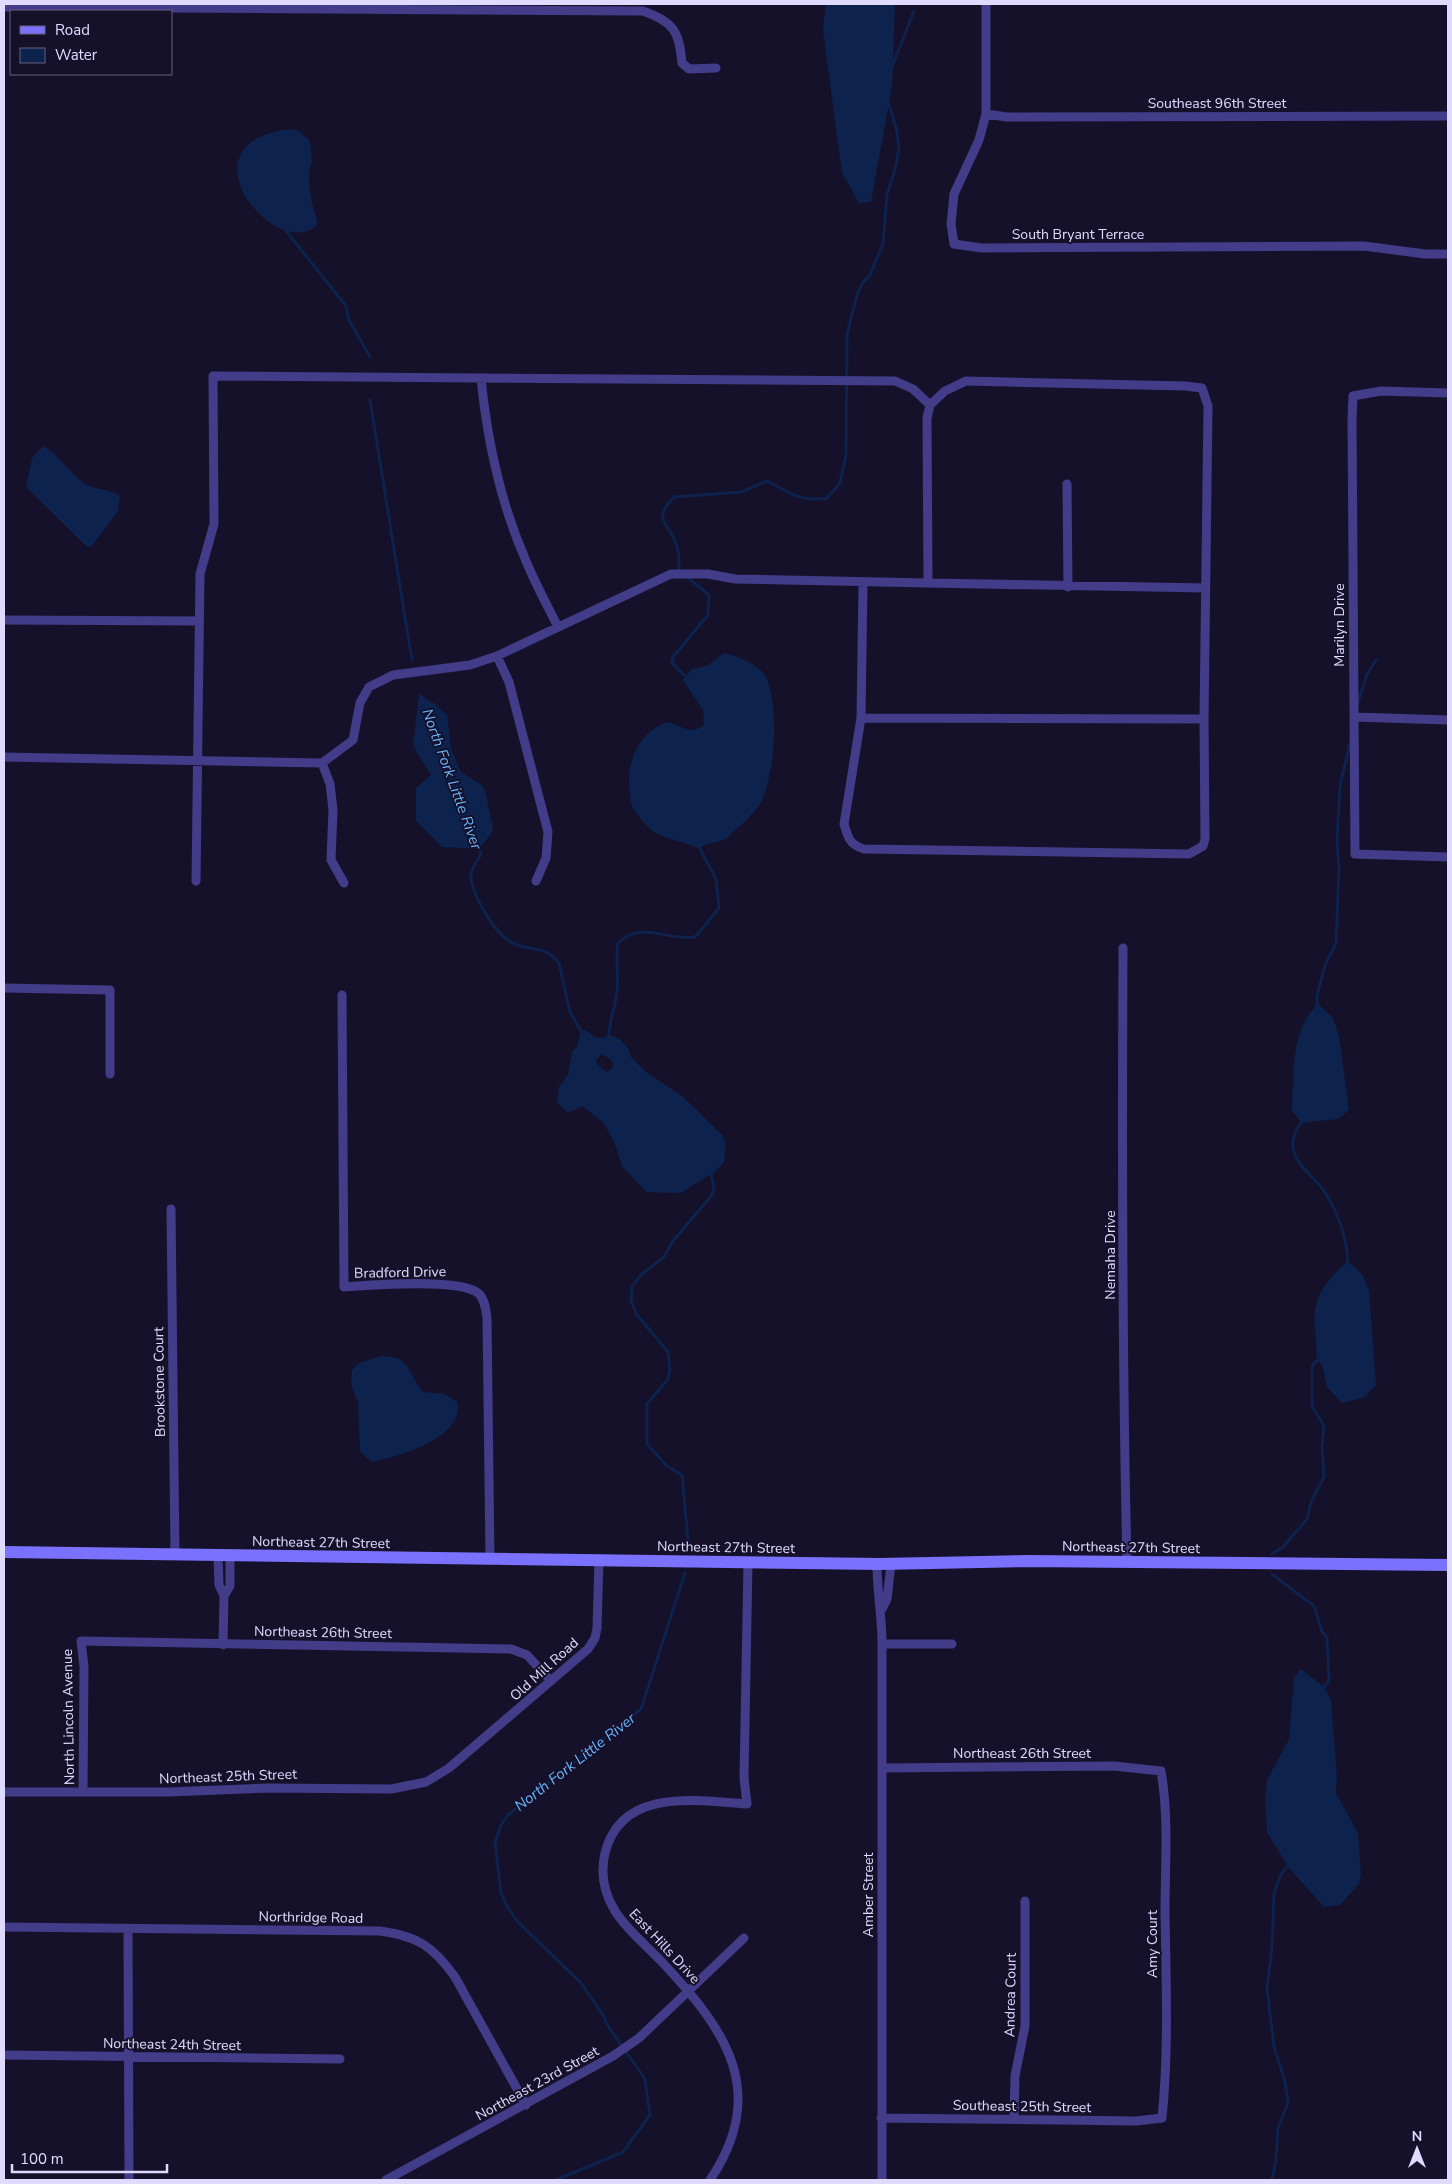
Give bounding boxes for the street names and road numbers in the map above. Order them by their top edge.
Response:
street label: Southeast 96th Street [1148,94,1286,113]
street label: South Bryant Terrace [1012,225,1144,244]
street label: Marilyn Drive [1330,583,1349,667]
street label: Nemaha Drive [1101,1210,1120,1300]
street label: Bradford Drive [354,1262,446,1283]
street label: Brookstone Court [149,1327,170,1437]
street label: Northeast 27th Street [252,1532,390,1553]
street label: Northeast 27th Street [657,1537,795,1558]
street label: Northeast 27th Street [1062,1537,1200,1558]
street label: Northeast 26th Street [254,1622,392,1643]
street label: Old Mill Road [506,1633,583,1705]
street label: North Lincoln Avenue [58,1649,79,1785]
street label: Northeast 26th Street [953,1744,1091,1763]
street label: Northeast 25th Street [159,1765,297,1788]
street label: Amber Street [859,1853,878,1937]
street label: East Hills Drive [625,1905,704,1988]
street label: Northridge Road [259,1907,363,1928]
street label: Amy Court [1143,1910,1162,1978]
street label: Andrea Court [1000,1952,1021,2037]
street label: Northeast 24th Street [103,2034,241,2055]
street label: Northeast 23rd Street [472,2042,602,2125]
street label: Southeast 25th Street [953,2096,1092,2117]

